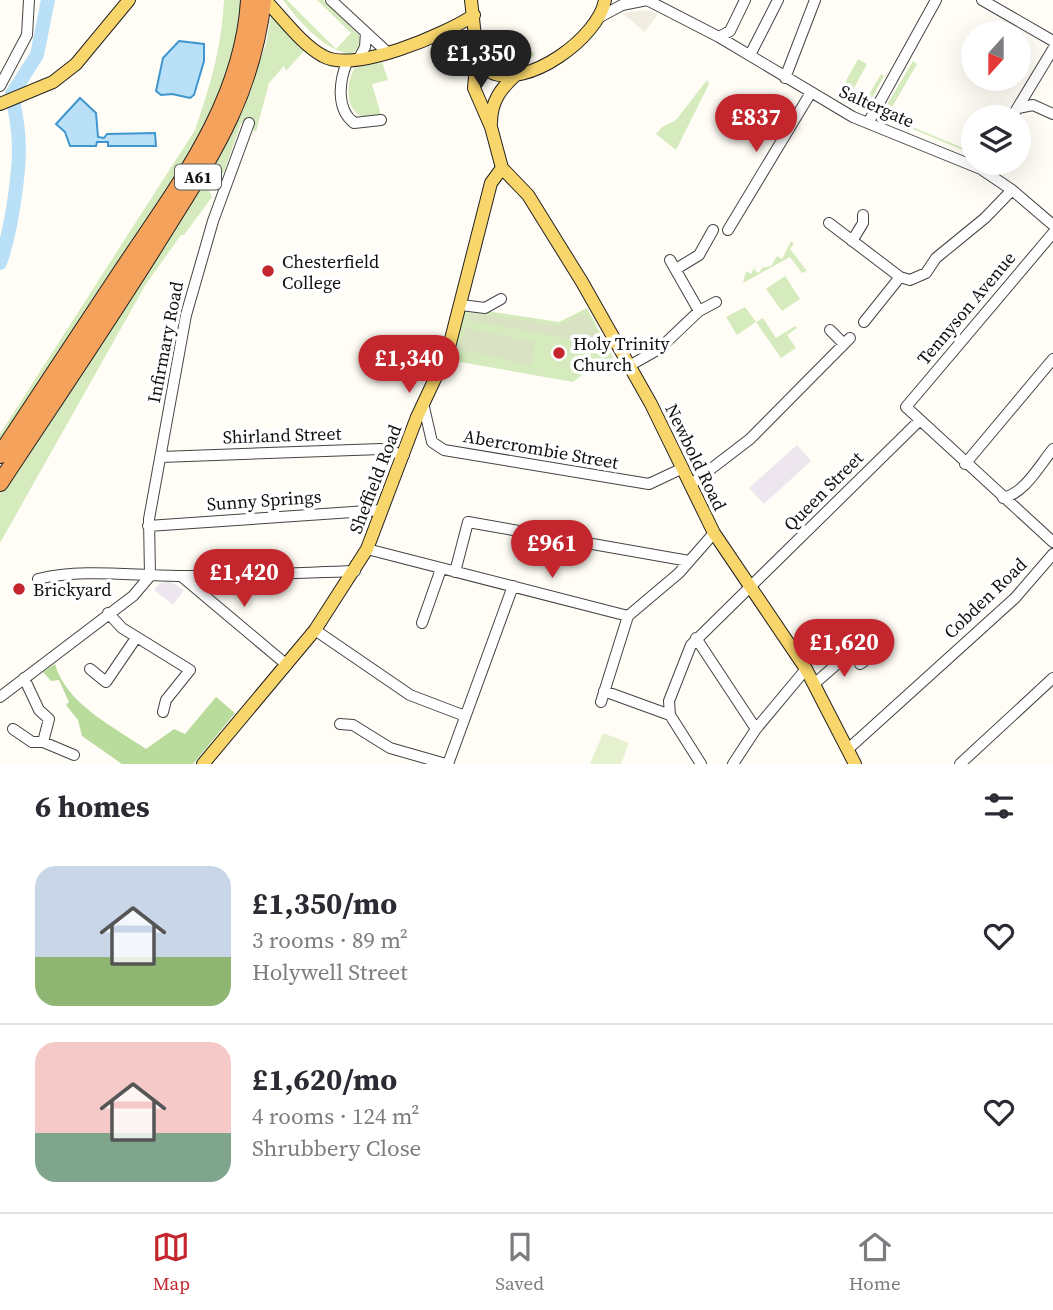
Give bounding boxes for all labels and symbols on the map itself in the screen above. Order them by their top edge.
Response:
north arrow [961,21,1031,91]
pin: £1,350 [424,31,538,90]
street label: Saltergate [836,78,918,134]
pin: £837 [715,94,797,154]
road number: A61 [175,164,221,190]
street label: Tennyson Avenue [911,246,1021,370]
place label: Chesterfield College [282,249,379,295]
marker: Chesterfield College [260,263,276,279]
street label: Infirmary Road [141,279,189,405]
place label: Holy Trinity Church [573,331,670,377]
pin: £1,340 [352,336,466,395]
marker: Holy Trinity Church [551,345,567,361]
street label: Newbold Road [659,399,733,515]
street label: Shirland Street [222,420,342,450]
street label: Sheffield Road [343,421,407,537]
street label: Abercrombie Street [462,423,621,475]
street label: Queen Street [778,446,868,536]
street label: Sunny Springs [206,484,322,516]
pin: £961 [511,520,593,580]
pin: £1,420 [187,550,301,609]
street label: Cobden Road [938,552,1032,644]
place label: Brickyard [33,577,111,602]
marker: Brickyard [11,581,27,597]
pin: £1,620 [787,620,901,679]

